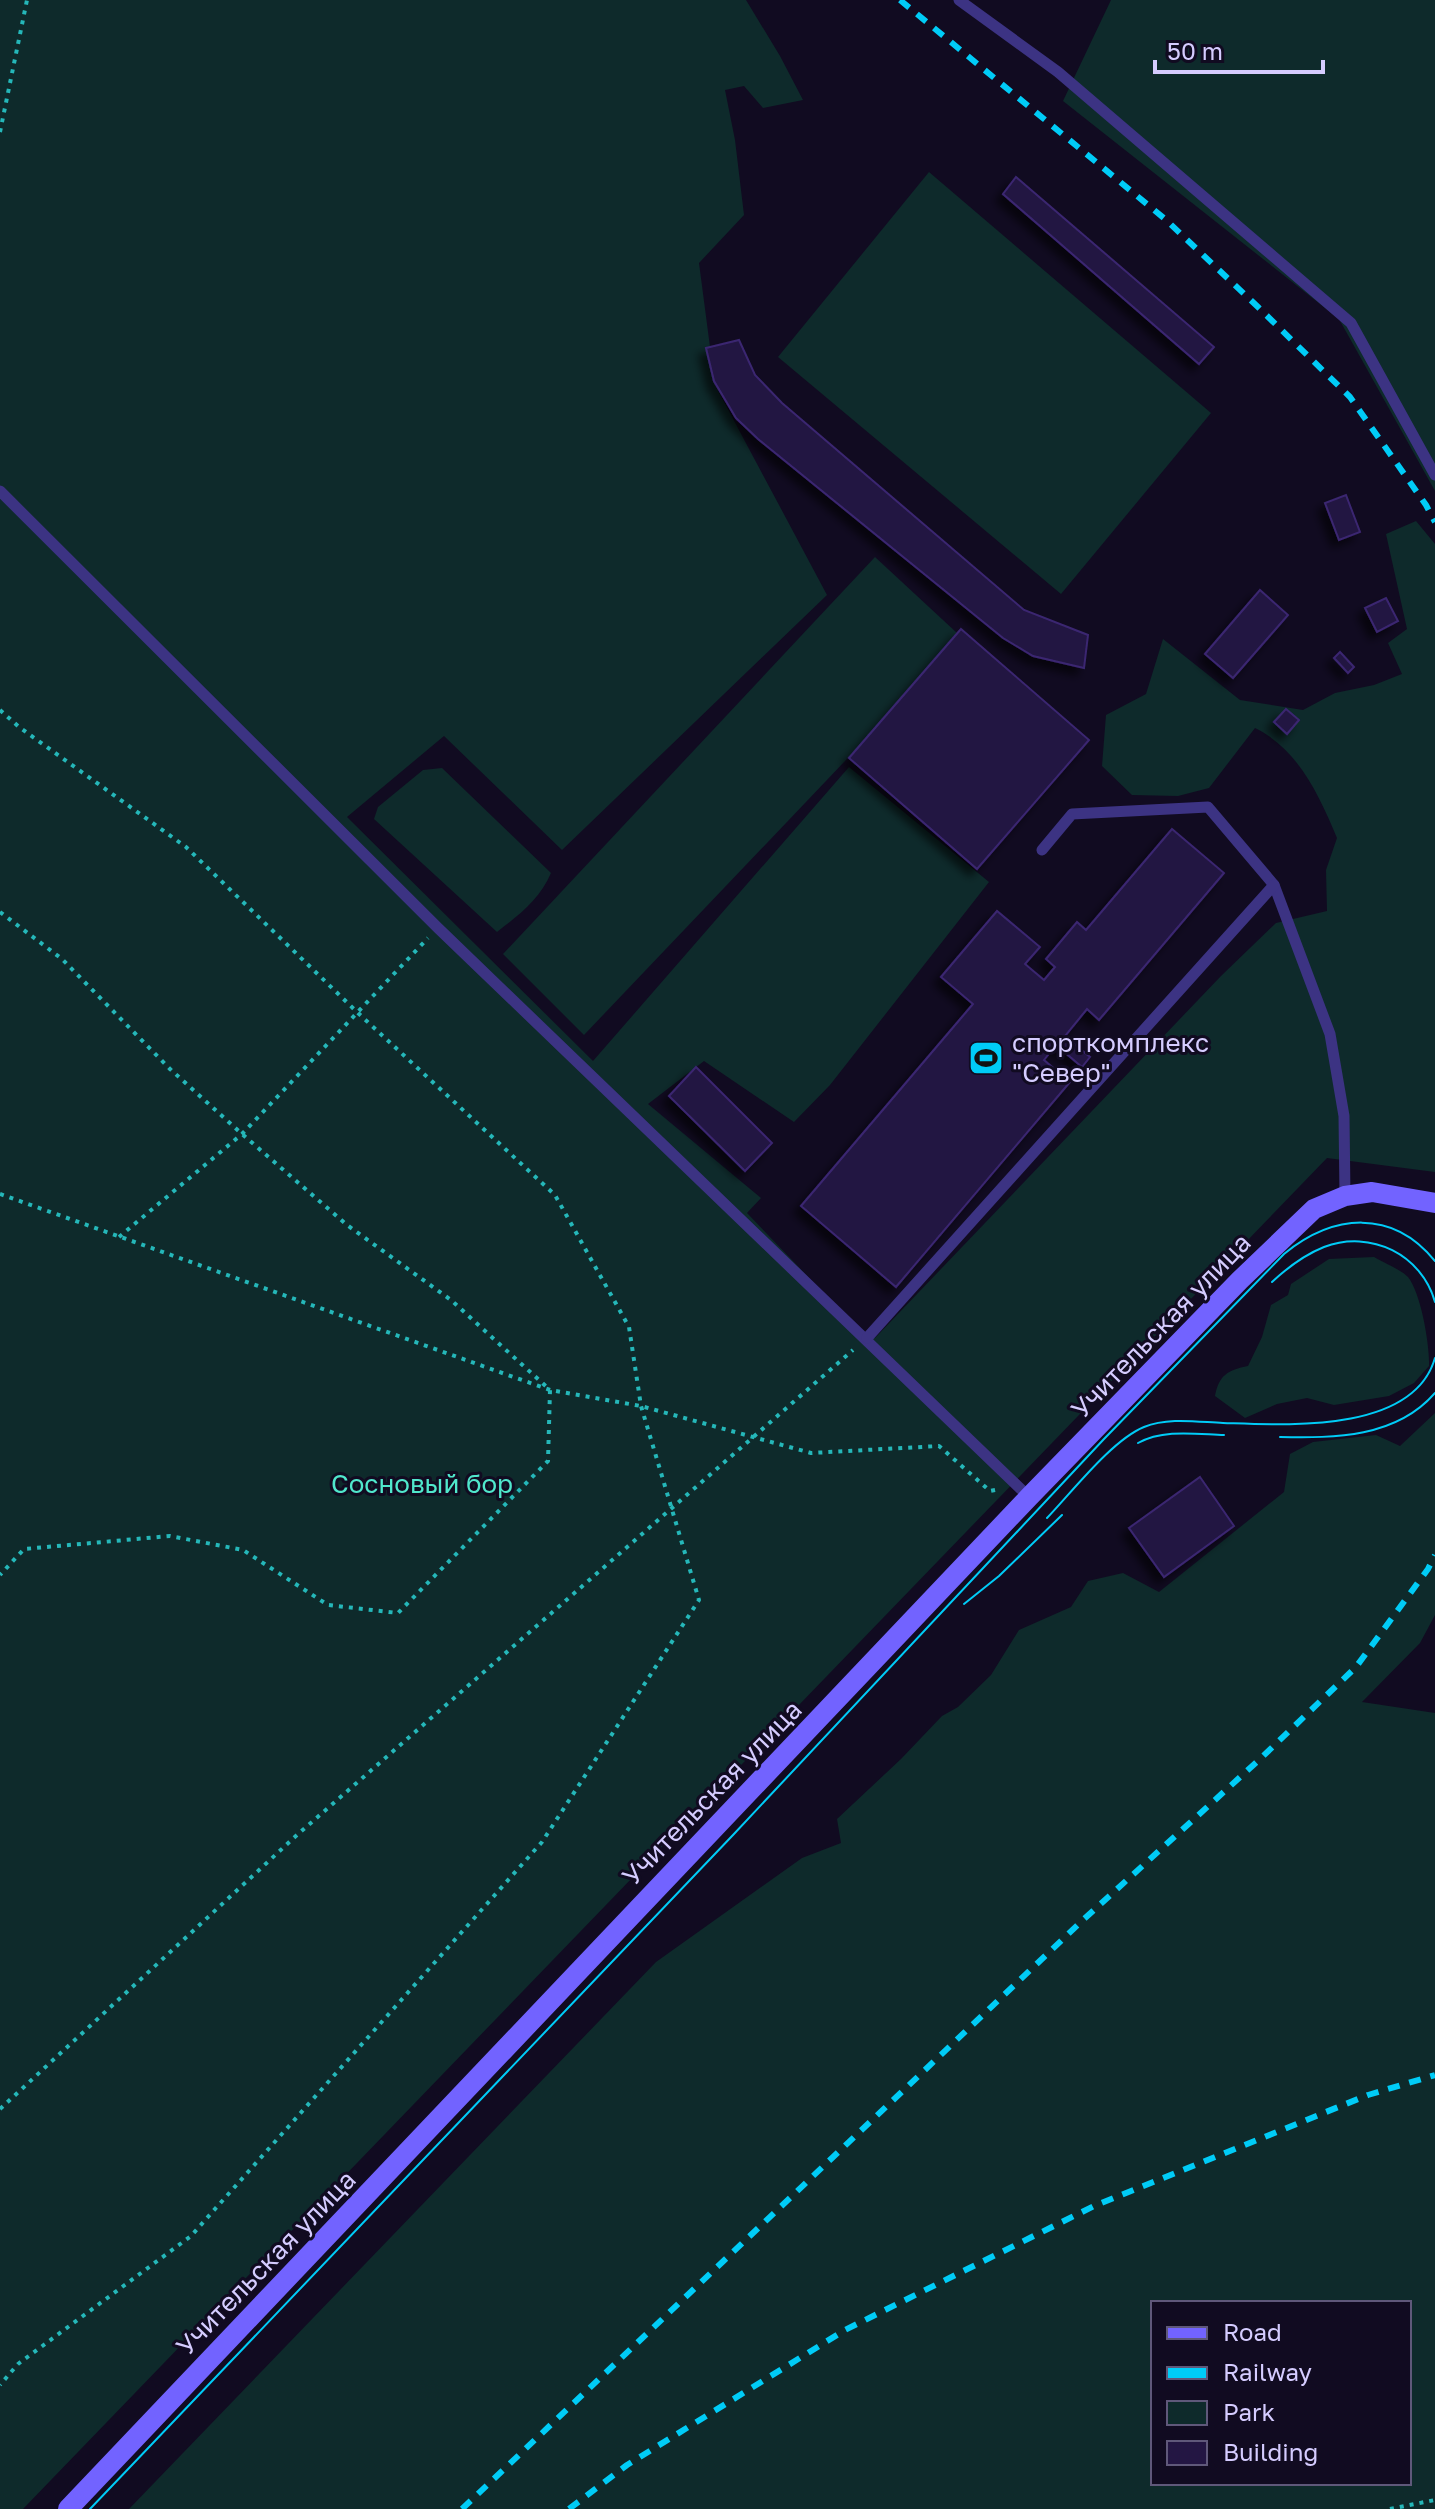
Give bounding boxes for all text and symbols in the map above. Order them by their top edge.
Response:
scale bar [1155,24,1323,74]
text: 50 m [1167,36,1223,65]
place label: спорткомплекс "Север" [1012,1027,1209,1088]
sports icon: спорткомплекс "Север" [967,1039,1005,1077]
street label: Учительская улица [1065,1227,1257,1424]
park label: Сосновый бор [331,1468,513,1499]
street label: Учительская улица [616,1694,808,1891]
street label: Учительская улица [170,2164,362,2361]
legend [1151,2301,1411,2485]
text: Road [1223,2317,1282,2346]
text: Railway [1223,2357,1312,2386]
text: Park [1223,2397,1275,2426]
text: Building [1223,2437,1318,2466]

